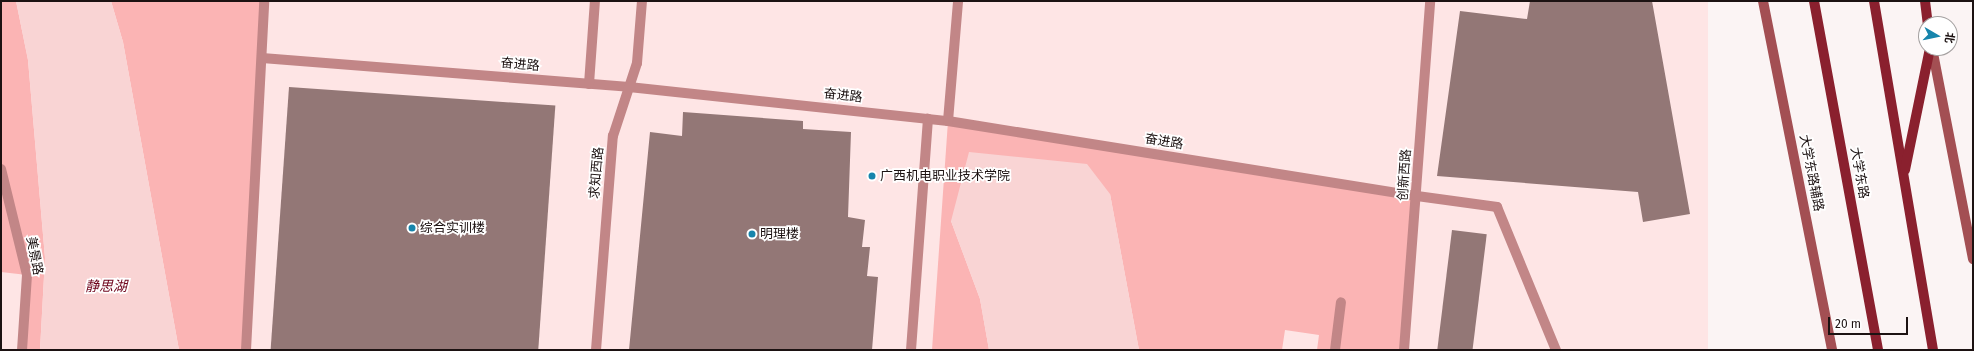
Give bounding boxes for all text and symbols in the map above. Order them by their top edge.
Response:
north arrow [1918,16,1958,56]
text: 北 [1942,31,1957,44]
street label: 奋进路 [500,56,540,74]
street label: 奋进路 [823,86,863,106]
street label: 奋进路 [1144,131,1184,153]
street label: 大学东路辅路 [1796,133,1826,213]
street label: 求知西路 [587,146,607,200]
street label: 大学东路 [1847,146,1871,200]
street label: 创新西路 [1395,149,1415,201]
place label: 广西机电职业技术学院 [880,168,1010,184]
marker: 广西机电职业技术学院 [867,171,877,181]
place label: 综合实训楼 [420,220,485,236]
marker: 综合实训楼 [407,223,417,233]
place label: 明理楼 [760,226,799,242]
marker: 明理楼 [747,229,757,239]
street label: 美景路 [23,235,45,277]
water label: 静思湖 [85,279,127,295]
scale bar [1830,309,1910,335]
text: 20 m [1835,317,1861,331]

